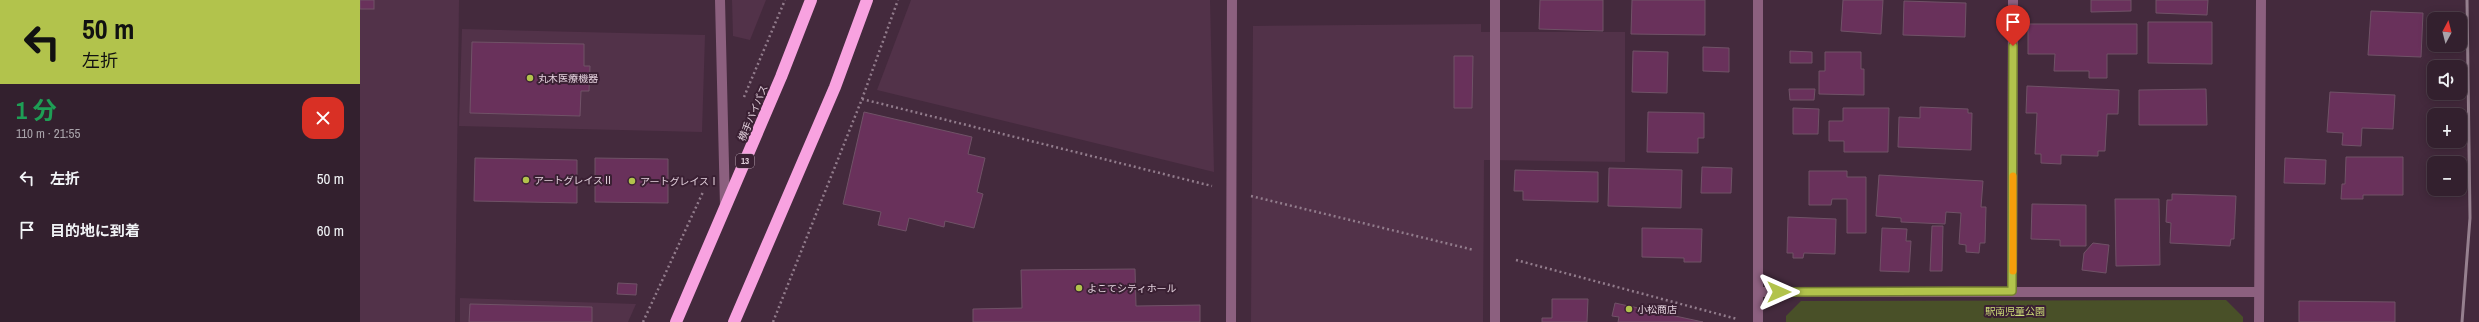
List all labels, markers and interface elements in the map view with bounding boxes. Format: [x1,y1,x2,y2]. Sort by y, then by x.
pin [1996,5,2030,46]
text: 50 m [82,10,134,48]
icon: arrive [2002,11,2024,33]
north arrow [2427,12,2467,52]
map controls [2427,12,2467,196]
icon: left [16,16,68,68]
text: 左折 [82,48,118,73]
button: sound [2427,60,2467,100]
place label: 丸木医療機器 [538,72,598,85]
marker: 丸木医療機器 [525,73,535,83]
street label: 横手バイパス [735,83,771,143]
text: 1 分 [16,94,56,126]
button: close [302,97,344,139]
button: + [2427,108,2467,148]
text: 110 m · 21:55 [16,125,80,142]
road number: 13 [736,154,754,168]
button: − [2427,156,2467,196]
icon: left [16,167,38,189]
text: 左折 [50,168,80,189]
text: 50 m [317,168,344,189]
place label: アートグレイスⅡ [534,174,613,187]
marker: アートグレイスⅡ [521,175,531,185]
place label: アートグレイスⅠ [640,175,719,188]
marker: アートグレイスⅠ [627,176,637,186]
icon: arrive [16,219,38,241]
text: 目的地に到着 [50,220,140,241]
text: 60 m [317,220,344,241]
position arrow [1758,271,1800,313]
place label: よこてシティホール [1087,282,1176,295]
marker: よこてシティホール [1074,283,1084,293]
place label: 小松商店 [1637,303,1677,316]
marker: 小松商店 [1624,304,1634,314]
park label: 駅南児童公園 [1985,305,2045,318]

